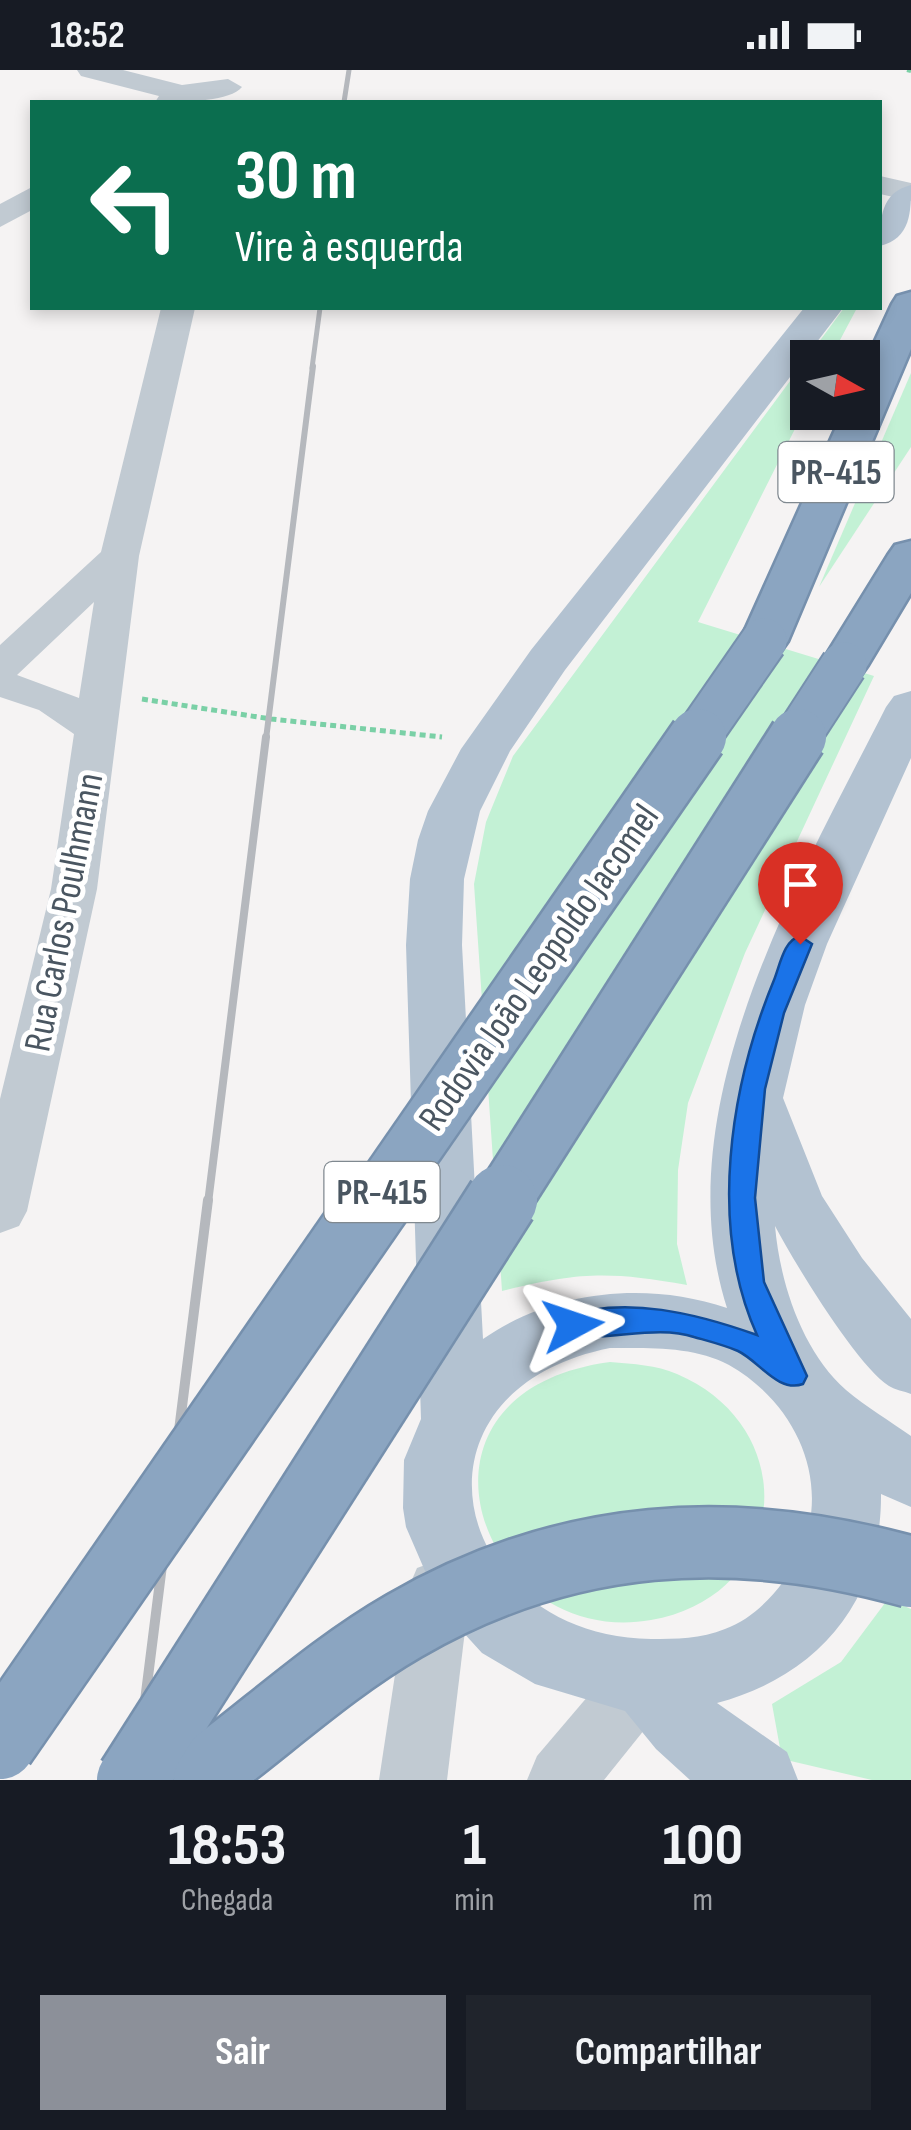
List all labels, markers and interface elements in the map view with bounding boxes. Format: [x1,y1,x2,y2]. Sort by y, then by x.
text: 18:52 [50,13,125,58]
text: 30 m [235,135,357,219]
icon: left [70,140,200,270]
text: Vire à esquerda [235,220,464,275]
north arrow [790,340,880,430]
map controls [790,340,880,430]
road number: PR-415 [778,442,894,502]
street label: Rua Carlos Poulhmann [15,769,114,1055]
street label: Rodovia João Leopoldo Jacomel [410,796,669,1139]
pin [758,842,843,945]
icon: arrive [773,857,828,912]
road number: PR-415 [324,1162,440,1222]
position arrow [521,1273,625,1377]
text: 18:53 [168,1810,286,1882]
text: 1 [463,1810,486,1882]
text: 100 [662,1810,743,1882]
text: Chegada [181,1881,273,1920]
text: min [454,1881,495,1920]
text: m [692,1881,713,1920]
button: Sair [40,1995,446,2110]
button: Compartilhar [466,1995,871,2110]

